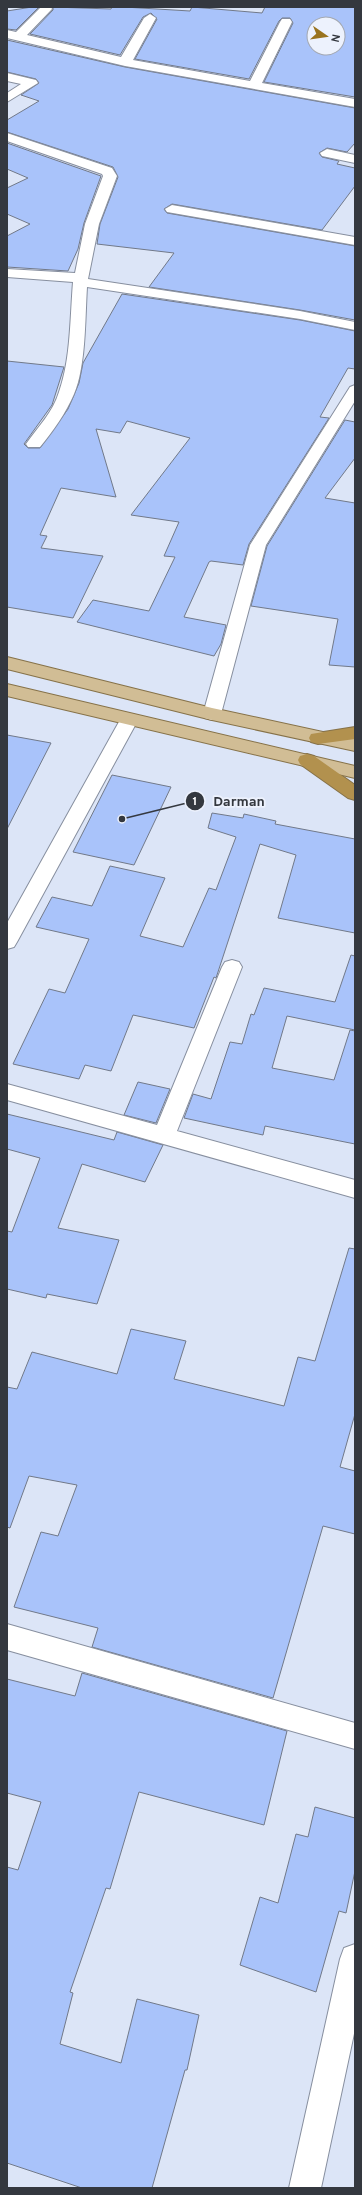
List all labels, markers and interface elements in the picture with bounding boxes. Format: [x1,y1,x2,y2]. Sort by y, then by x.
north arrow [306,16,346,56]
text: N [327,33,342,43]
callout: Darman [185,788,272,814]
text: 1 [193,794,197,810]
text: Darman [213,794,265,811]

